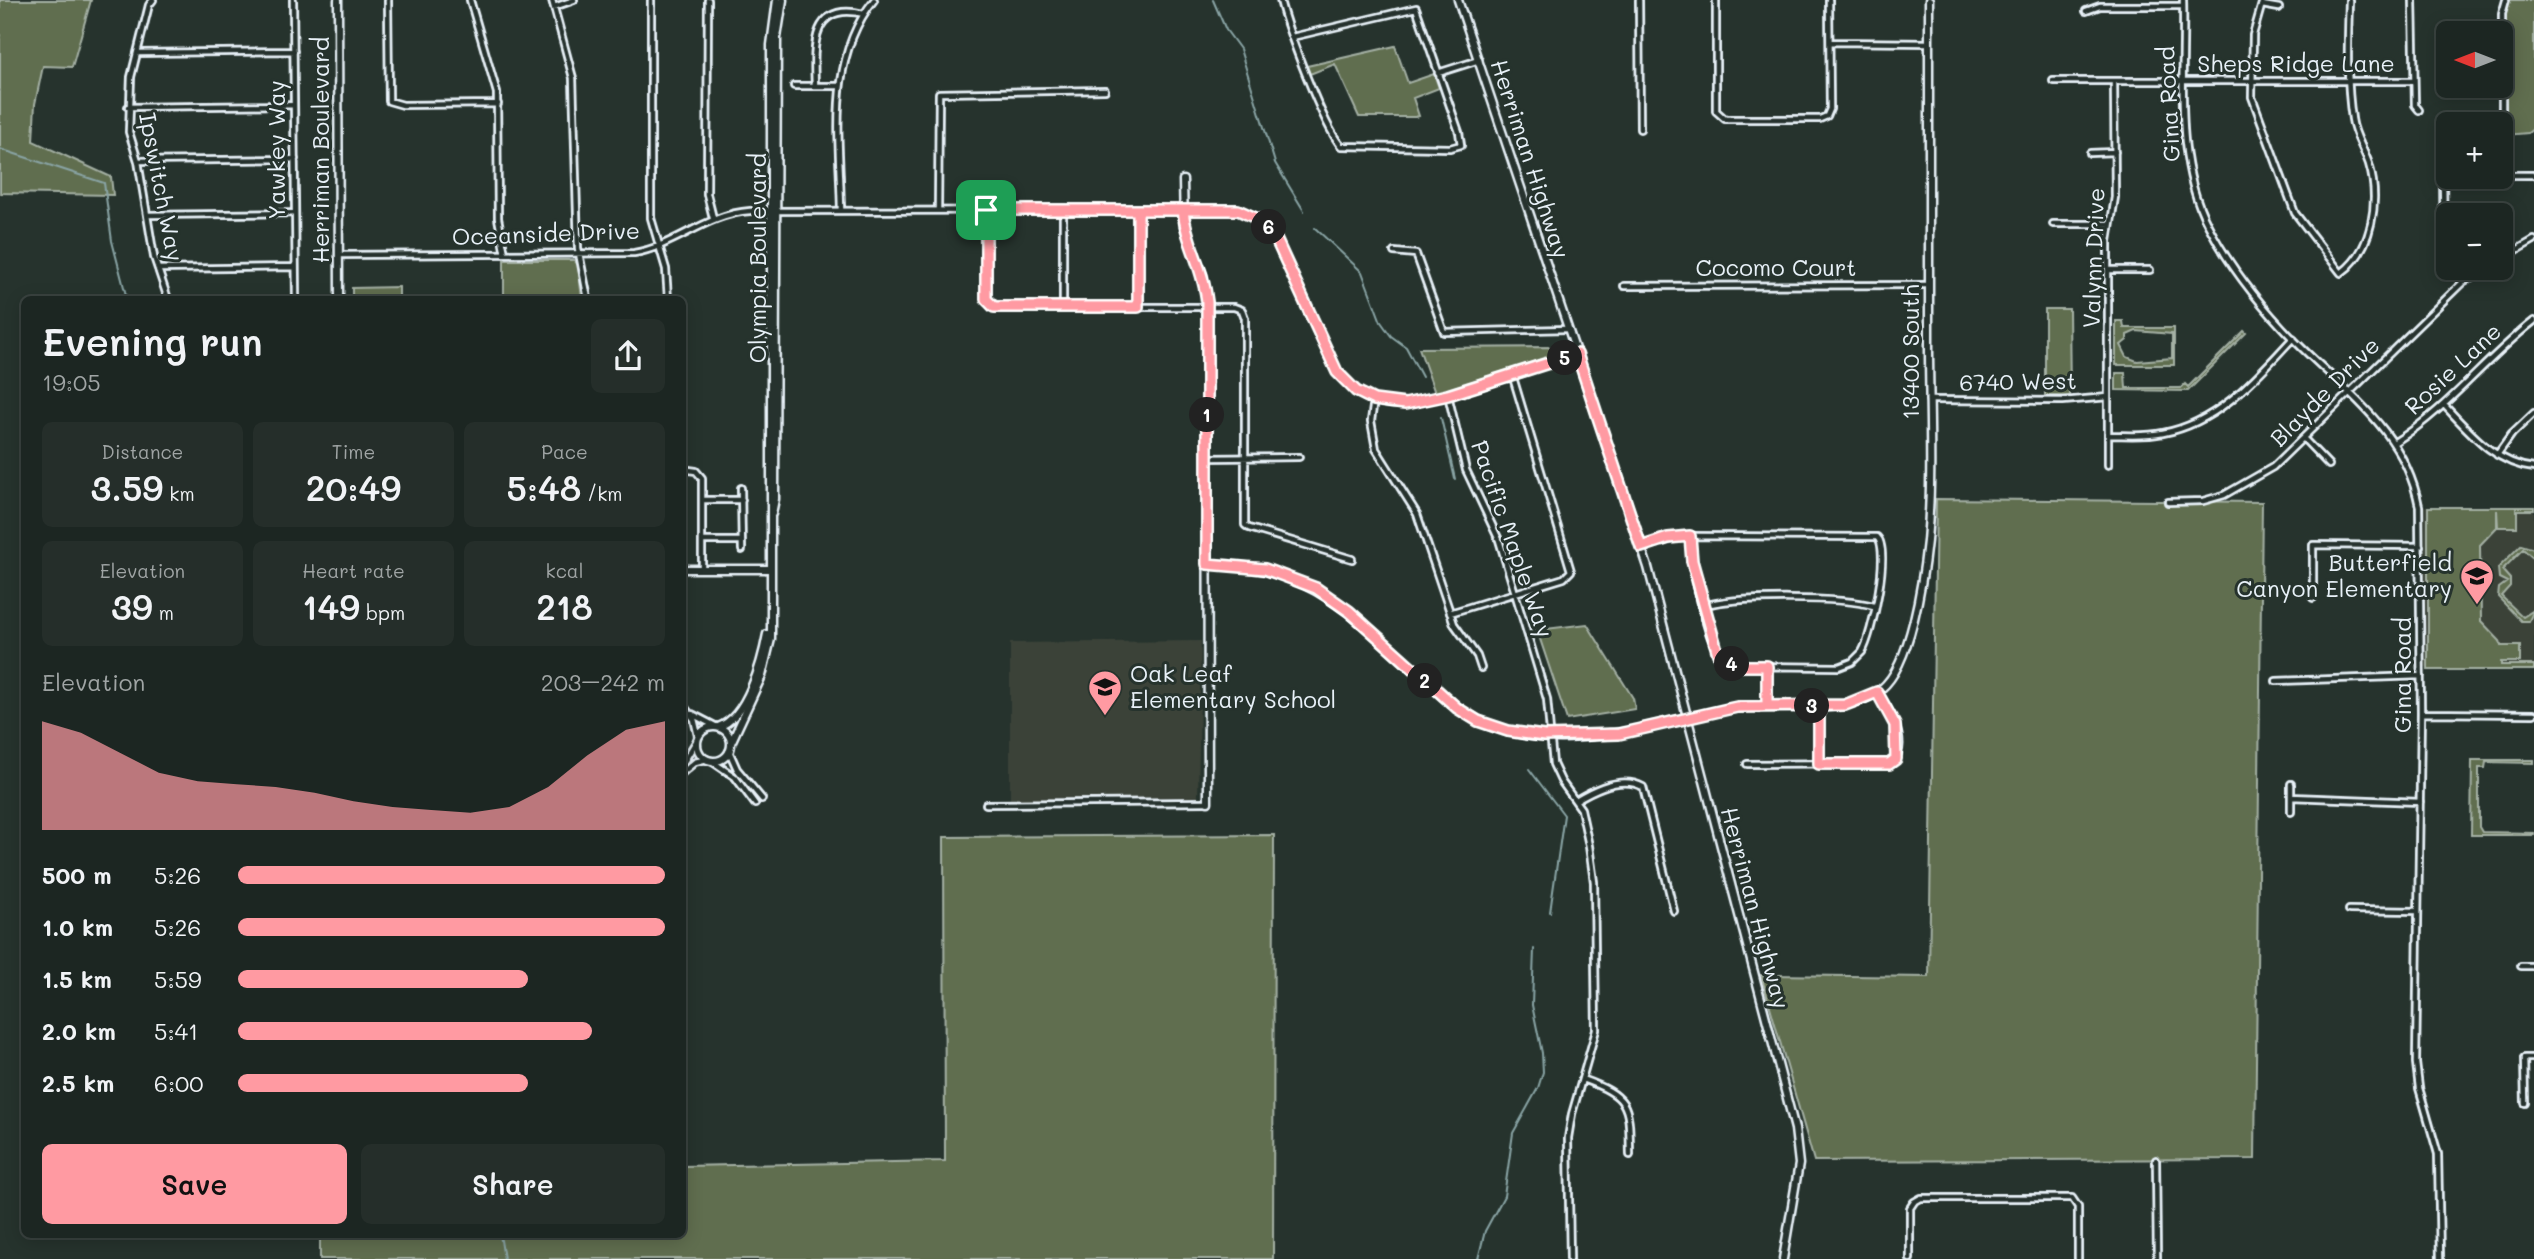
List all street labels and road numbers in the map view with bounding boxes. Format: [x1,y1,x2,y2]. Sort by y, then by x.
street label: Herriman Boulevard [305,37,335,263]
street label: Gina Road [2150,45,2186,163]
street label: Sheps Ridge Lane [2197,48,2395,78]
street label: Herriman Highway [1485,55,1577,262]
street label: Yawkey Way [261,80,291,220]
street label: Ipswitch Way [133,110,191,264]
street label: Olympia Boulevard [742,153,772,363]
street label: Valynn Drive [2076,187,2110,329]
street label: Oceanside Drive [451,215,641,251]
street label: Cocomo Court [1696,252,1856,282]
street label: 13400 South [1895,284,1925,420]
street label: Rosie Lane [2398,316,2507,421]
street label: Blayde Drive [2263,330,2386,453]
street label: 6740 West [1959,365,2077,397]
street label: Pacific Maple Way [1465,436,1561,641]
street label: Gina Road [2387,617,2417,733]
street label: Herriman Highway [1715,804,1797,1012]

